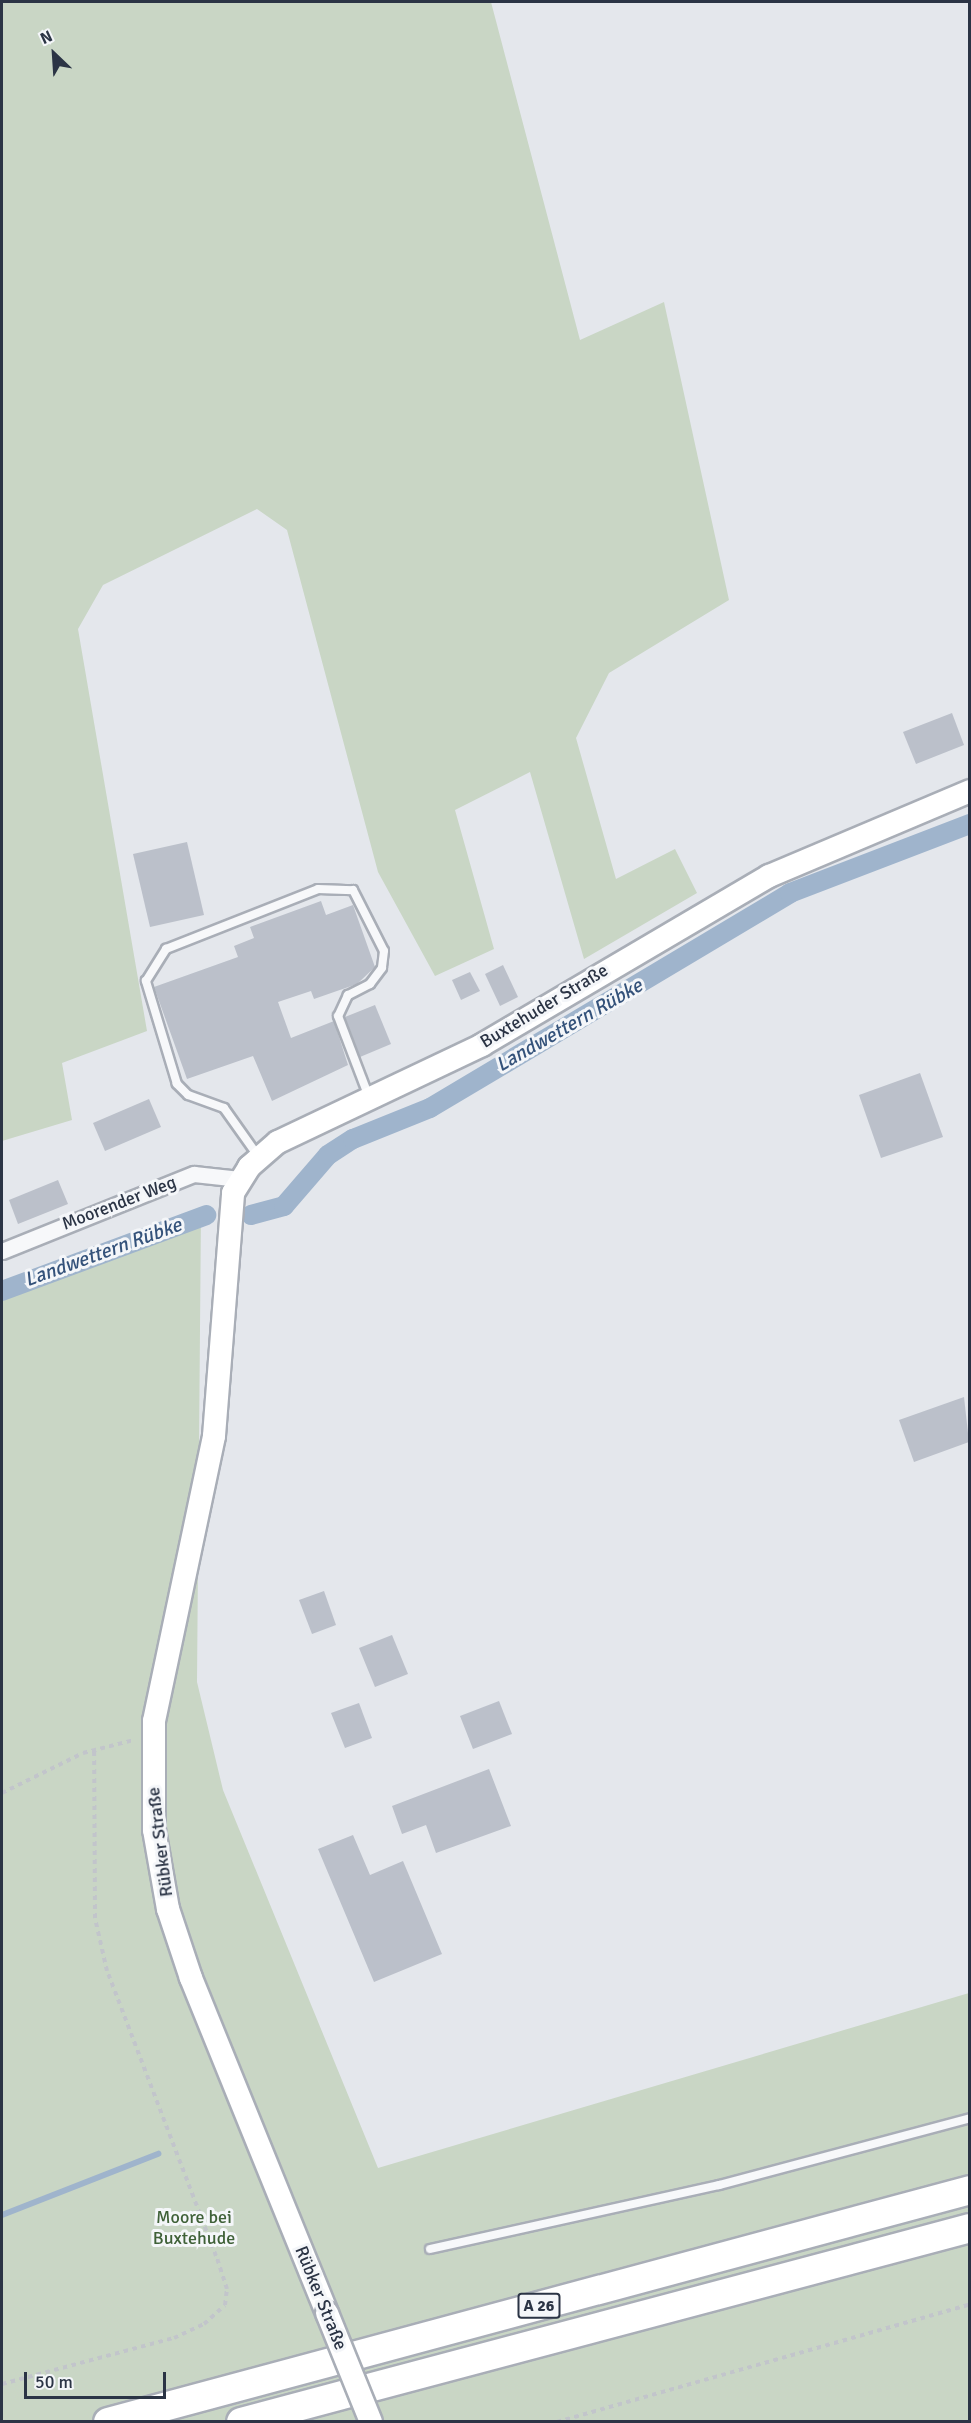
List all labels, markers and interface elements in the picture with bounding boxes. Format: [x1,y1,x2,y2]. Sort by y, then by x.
north arrow [24,24,84,84]
text: N [37,26,56,49]
street label: Buxtehuder Straße [476,959,612,1053]
water label: Landwettern Rübke [491,973,647,1077]
street label: Moorender Weg [59,1171,179,1235]
water label: Landwettern Rübke [21,1212,185,1292]
street label: Rübker Straße [143,1786,177,1898]
park label: Moore bei Buxtehude [153,2207,235,2250]
street label: Rübker Straße [290,2243,352,2353]
road number: A 26 [516,2293,562,2319]
scale bar [27,2360,170,2398]
text: 50 m [35,2371,73,2393]

